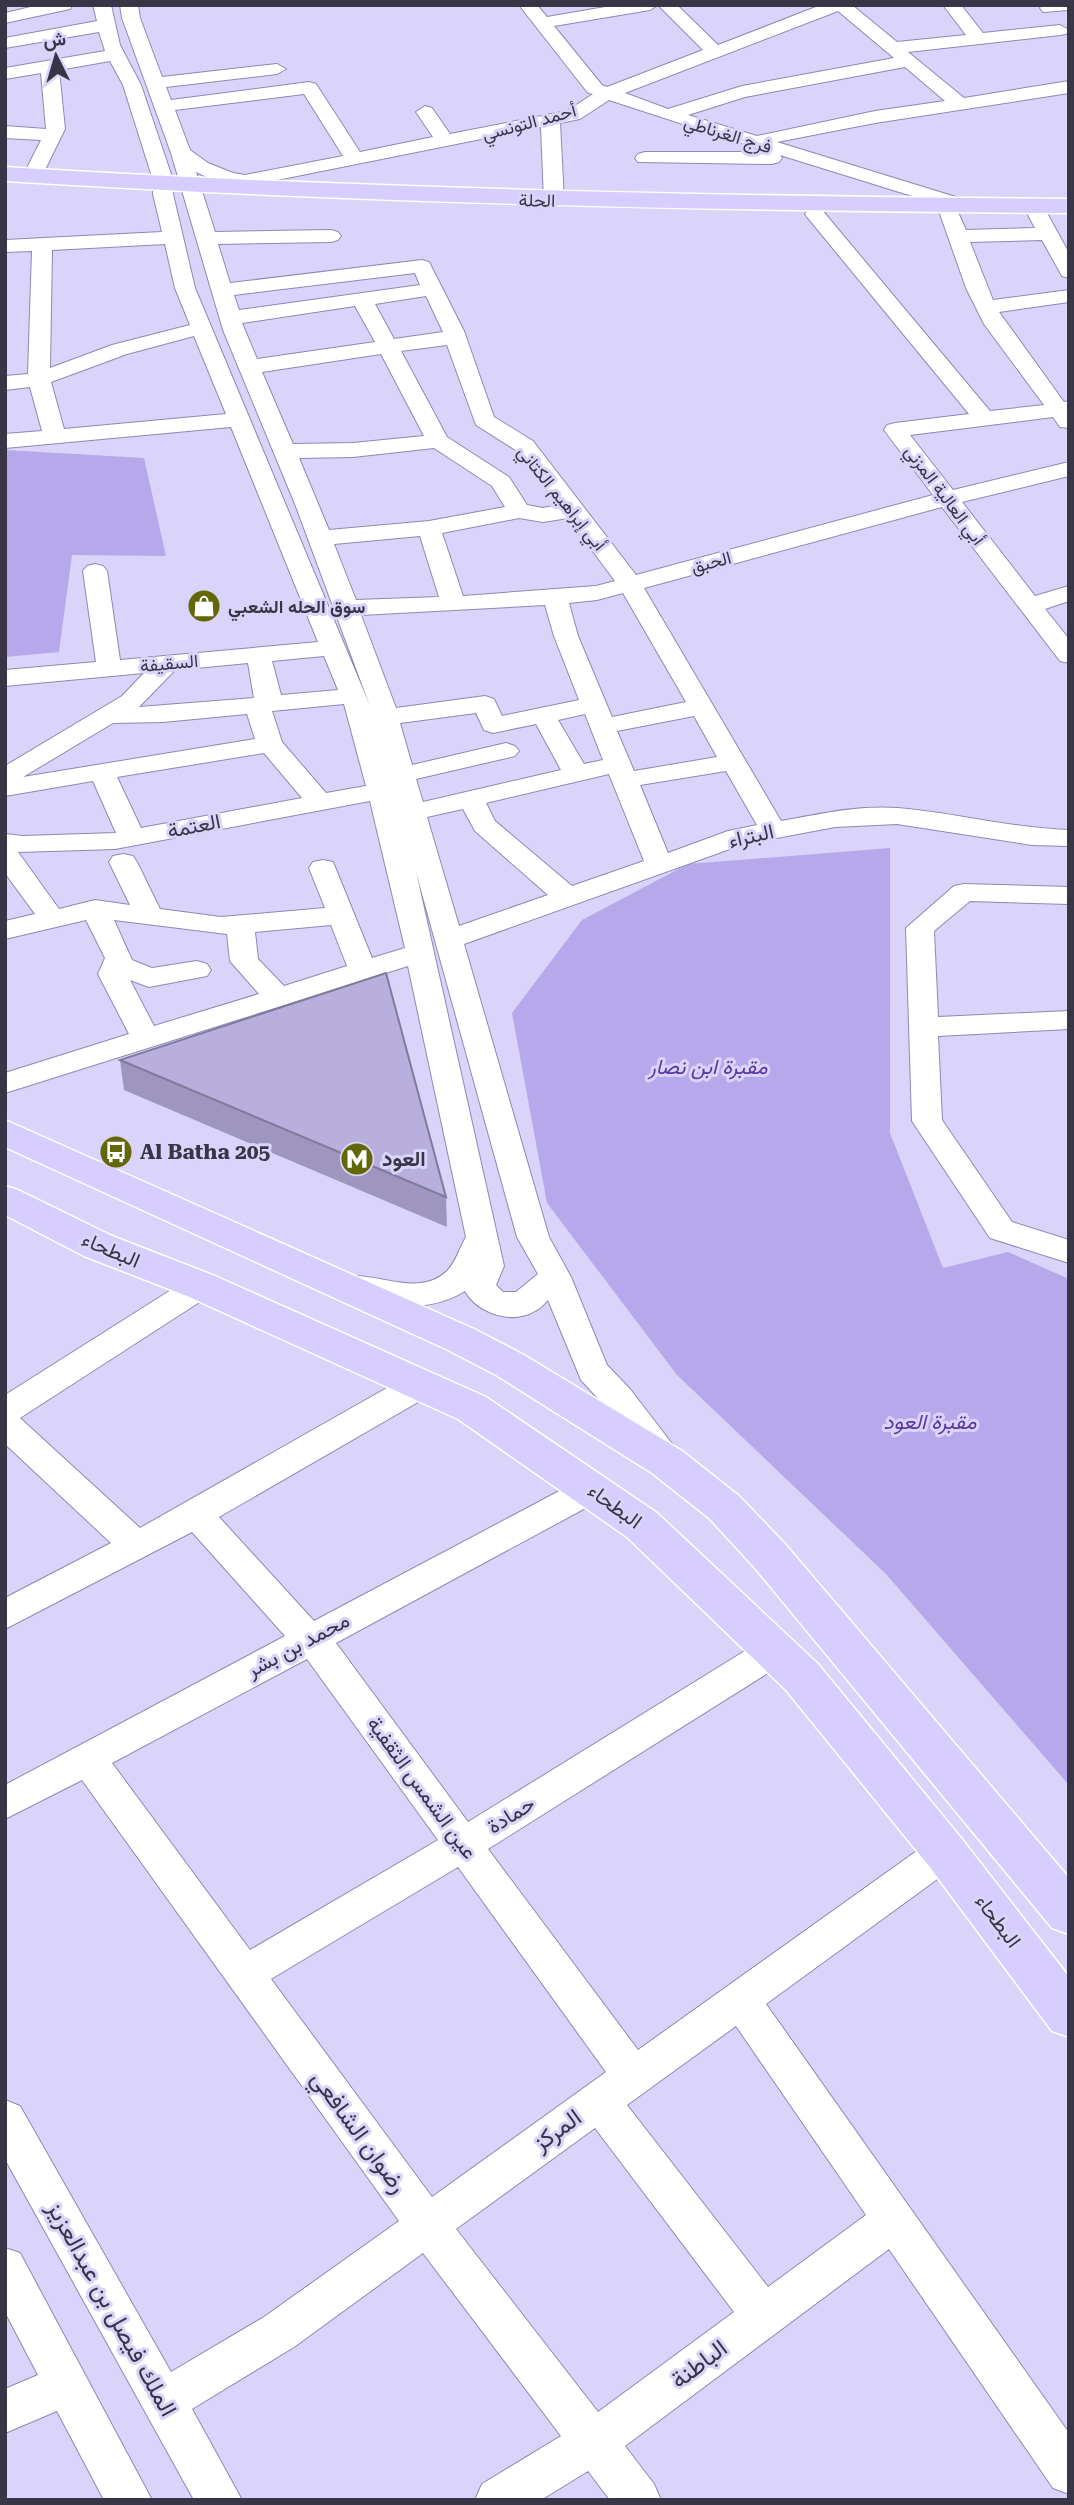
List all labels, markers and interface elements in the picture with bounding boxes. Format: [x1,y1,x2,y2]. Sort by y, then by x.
north arrow [21,21,91,91]
text: ش [42,27,67,52]
street label: أحمد التونسي [480,99,580,149]
street label: فرج الغرناطي [680,111,774,162]
street label: الحلة [518,189,556,211]
street label: أبي إبراهيم الكتاني [509,441,611,558]
street label: أبي العالية المزني [897,441,989,552]
street label: الحبق [689,547,734,578]
shop icon: سوق الحله الشعبي [185,587,223,625]
place label: سوق الحله الشعبي [228,596,365,622]
street label: السقيفة [139,650,199,676]
street label: العتمة [165,809,223,843]
street label: البتراء [726,819,776,854]
park label: مقبرة ابن نصار [647,1055,768,1080]
bus stop icon: Al Batha 205 [97,1133,135,1171]
place label: Al Batha 205 [140,1140,271,1164]
metro station icon: العود [338,1140,376,1178]
place label: العود [382,1147,426,1172]
street label: البطحاء [78,1227,144,1273]
park label: مقبرة العود [884,1410,977,1435]
street label: البطحاء [583,1478,647,1534]
street label: محمد بن بشر [242,1608,354,1683]
street label: عين الشمس الثقفية [362,1712,482,1864]
street label: حمادة [483,1791,539,1839]
street label: البطحاء [970,1890,1026,1952]
street label: رضوان الشافعي [301,2065,413,2202]
street label: المركز [526,2103,587,2158]
street label: الملك فيصل بن عبدالعزيز [40,2196,183,2422]
street label: الباطنة [665,2334,733,2394]

